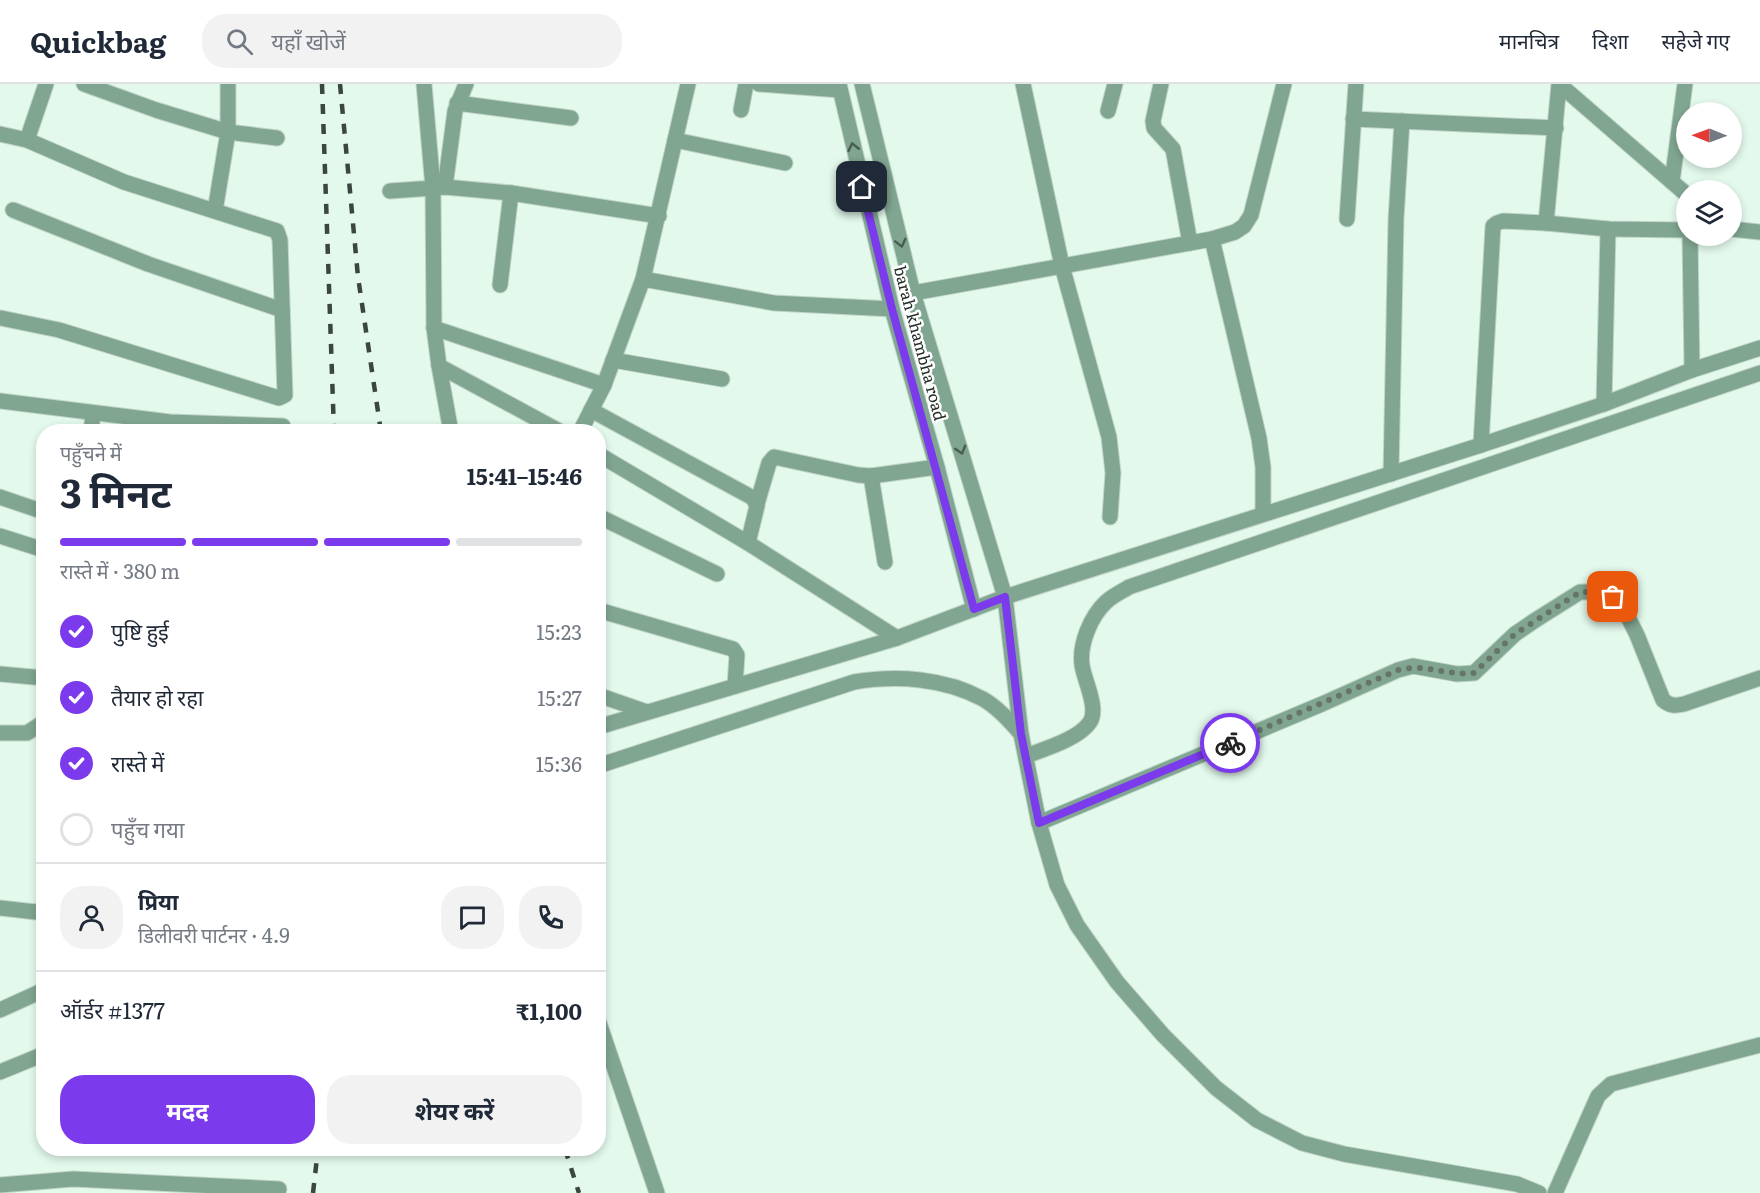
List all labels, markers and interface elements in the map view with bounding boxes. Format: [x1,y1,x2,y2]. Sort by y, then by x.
search box [202,14,622,68]
text: Quickbag [30,20,166,62]
text: यहाँ खोजें [271,24,346,57]
text: मानचित्र [1499,24,1559,55]
text: दिशा [1592,24,1628,55]
text: सहेजे गए [1661,24,1730,55]
icon: search [223,25,256,58]
north arrow [1676,102,1742,168]
map controls [1676,102,1742,246]
one-way arrow [847,142,860,152]
pin [836,161,887,212]
icon: home [845,170,878,203]
button: layers [1676,180,1742,246]
one-way arrow [893,238,906,248]
street label: barah khambha road [889,263,953,423]
text: पहुँचने में [60,437,122,467]
one-way arrow [954,444,966,455]
text: 15:41–15:46 [467,459,582,492]
text: 3 मिनट [60,462,171,520]
text: रास्ते में · 380 m [60,555,180,585]
pin [1587,571,1638,622]
icon: bag [1596,580,1629,613]
text: पुष्टि हुई [111,614,169,647]
icon: check [60,615,93,648]
text: 15:23 [536,616,582,646]
text: तैयार हो रहा [111,680,204,713]
icon: check [60,681,93,714]
text: 15:27 [537,682,582,712]
courier [1200,713,1260,773]
icon: bike [1214,727,1247,760]
text: रास्ते में [111,746,164,779]
icon: check [60,747,93,780]
text: 15:36 [536,748,582,778]
text: पहुँच गया [111,812,184,845]
text: प्रिया [138,884,178,917]
button: person [60,886,123,949]
button: chat [441,886,504,949]
button: phone [519,886,582,949]
text: डिलीवरी पार्टनर · 4.9 [138,919,290,949]
text: ऑर्डर #1377 [60,993,165,1026]
text: ₹1,100 [516,994,582,1027]
button: मदद [60,1075,315,1144]
button: शेयर करें [327,1075,582,1144]

